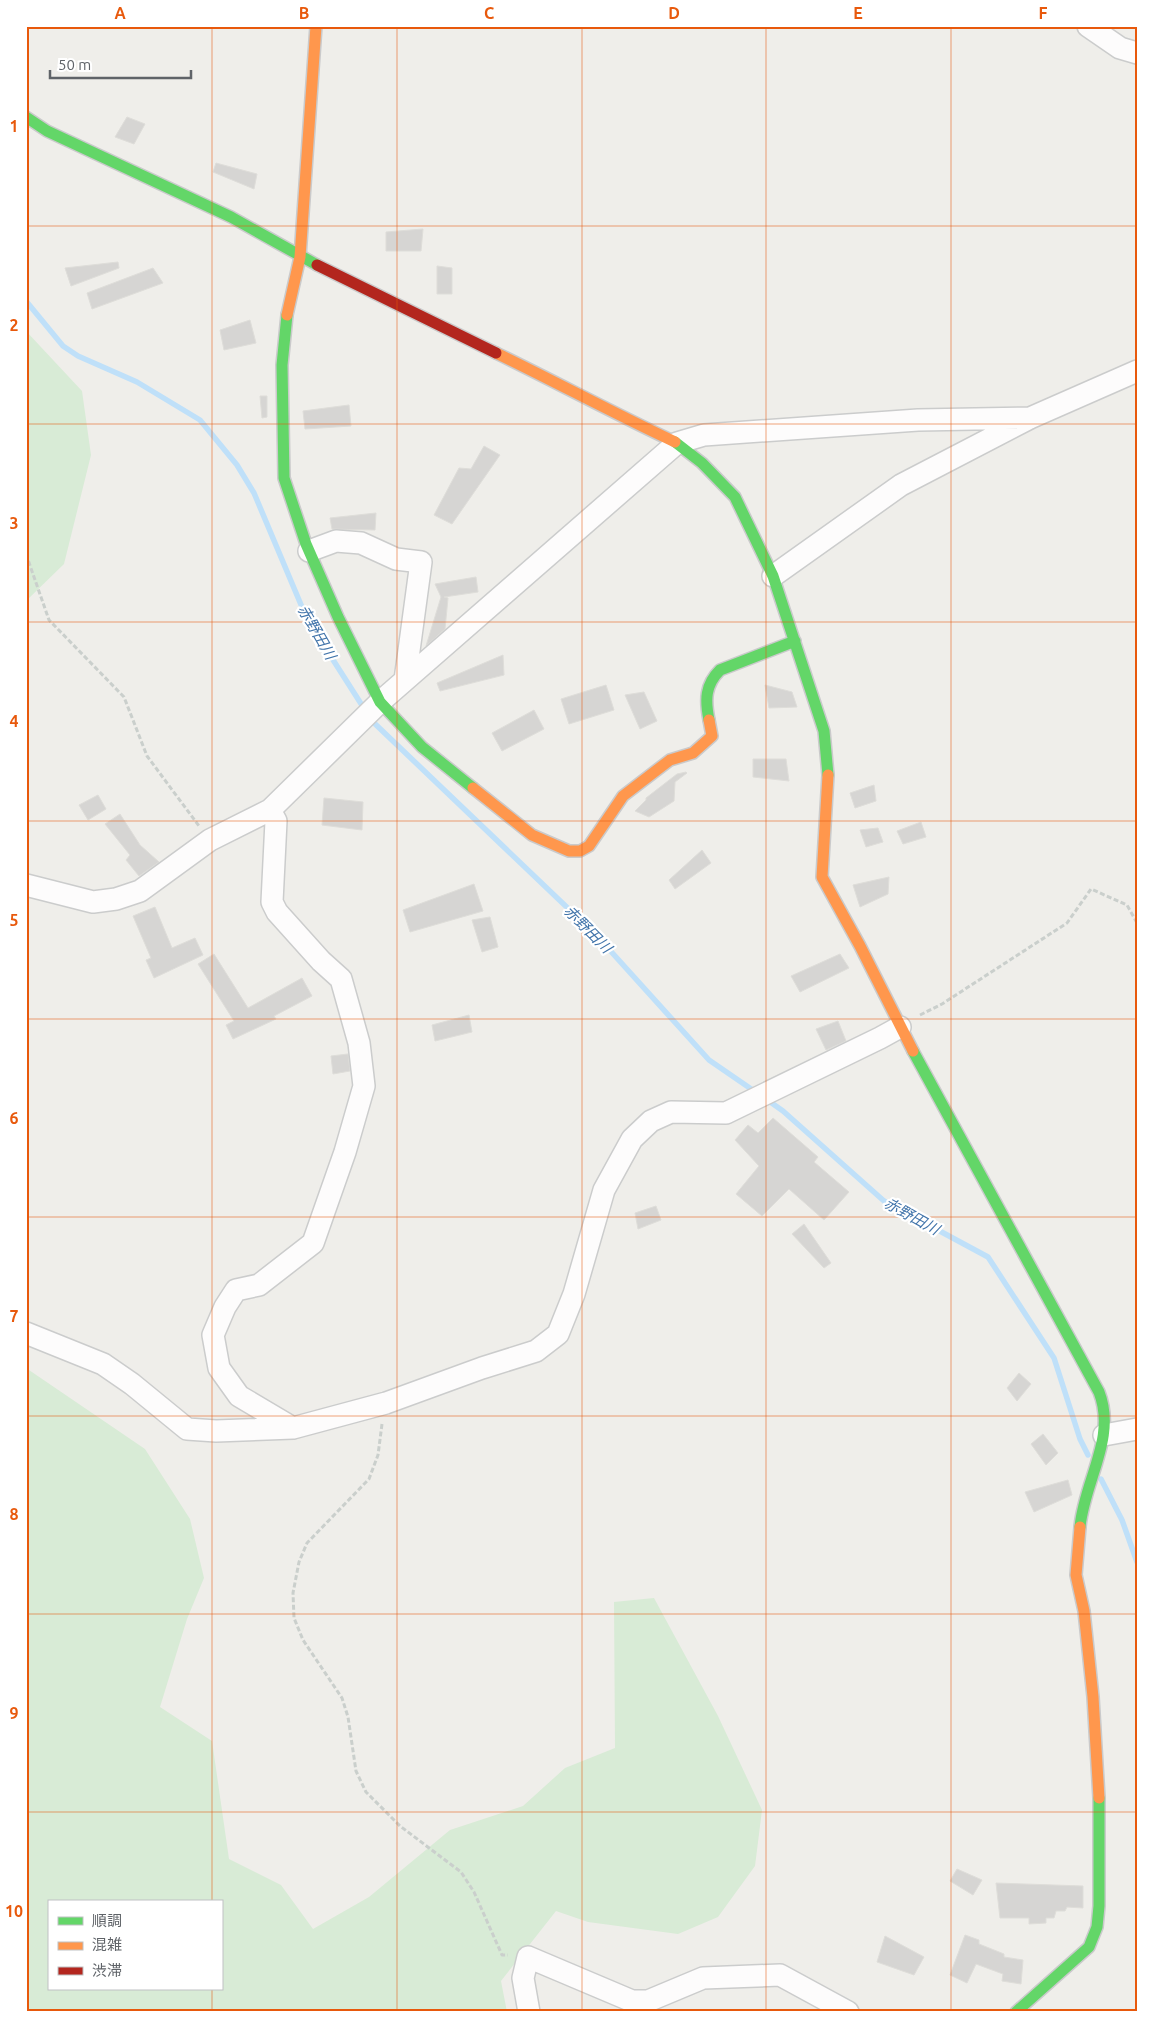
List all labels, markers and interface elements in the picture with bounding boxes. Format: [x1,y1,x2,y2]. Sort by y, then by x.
text: A [114,4,126,22]
text: B [299,4,309,22]
text: C [484,4,494,22]
text: D [668,4,680,22]
text: E [853,4,863,22]
text: F [1039,4,1048,22]
scale bar [50,48,191,80]
text: 50 m [58,56,91,73]
text: 1 [9,117,19,135]
text: 2 [9,316,19,334]
text: 3 [9,514,19,532]
water label: 赤野田川 [295,602,340,664]
text: 4 [9,712,19,730]
water label: 赤野田川 [561,902,617,958]
text: 5 [9,911,19,929]
text: 6 [9,1109,19,1127]
water label: 赤野田川 [882,1194,944,1239]
text: 7 [9,1307,19,1325]
text: 8 [9,1505,19,1523]
text: 9 [9,1704,19,1722]
legend [48,1900,222,1990]
text: 10 [5,1902,23,1920]
text: 順調 [92,1912,122,1929]
text: 混雑 [92,1936,122,1953]
text: 渋滞 [92,1962,122,1979]

